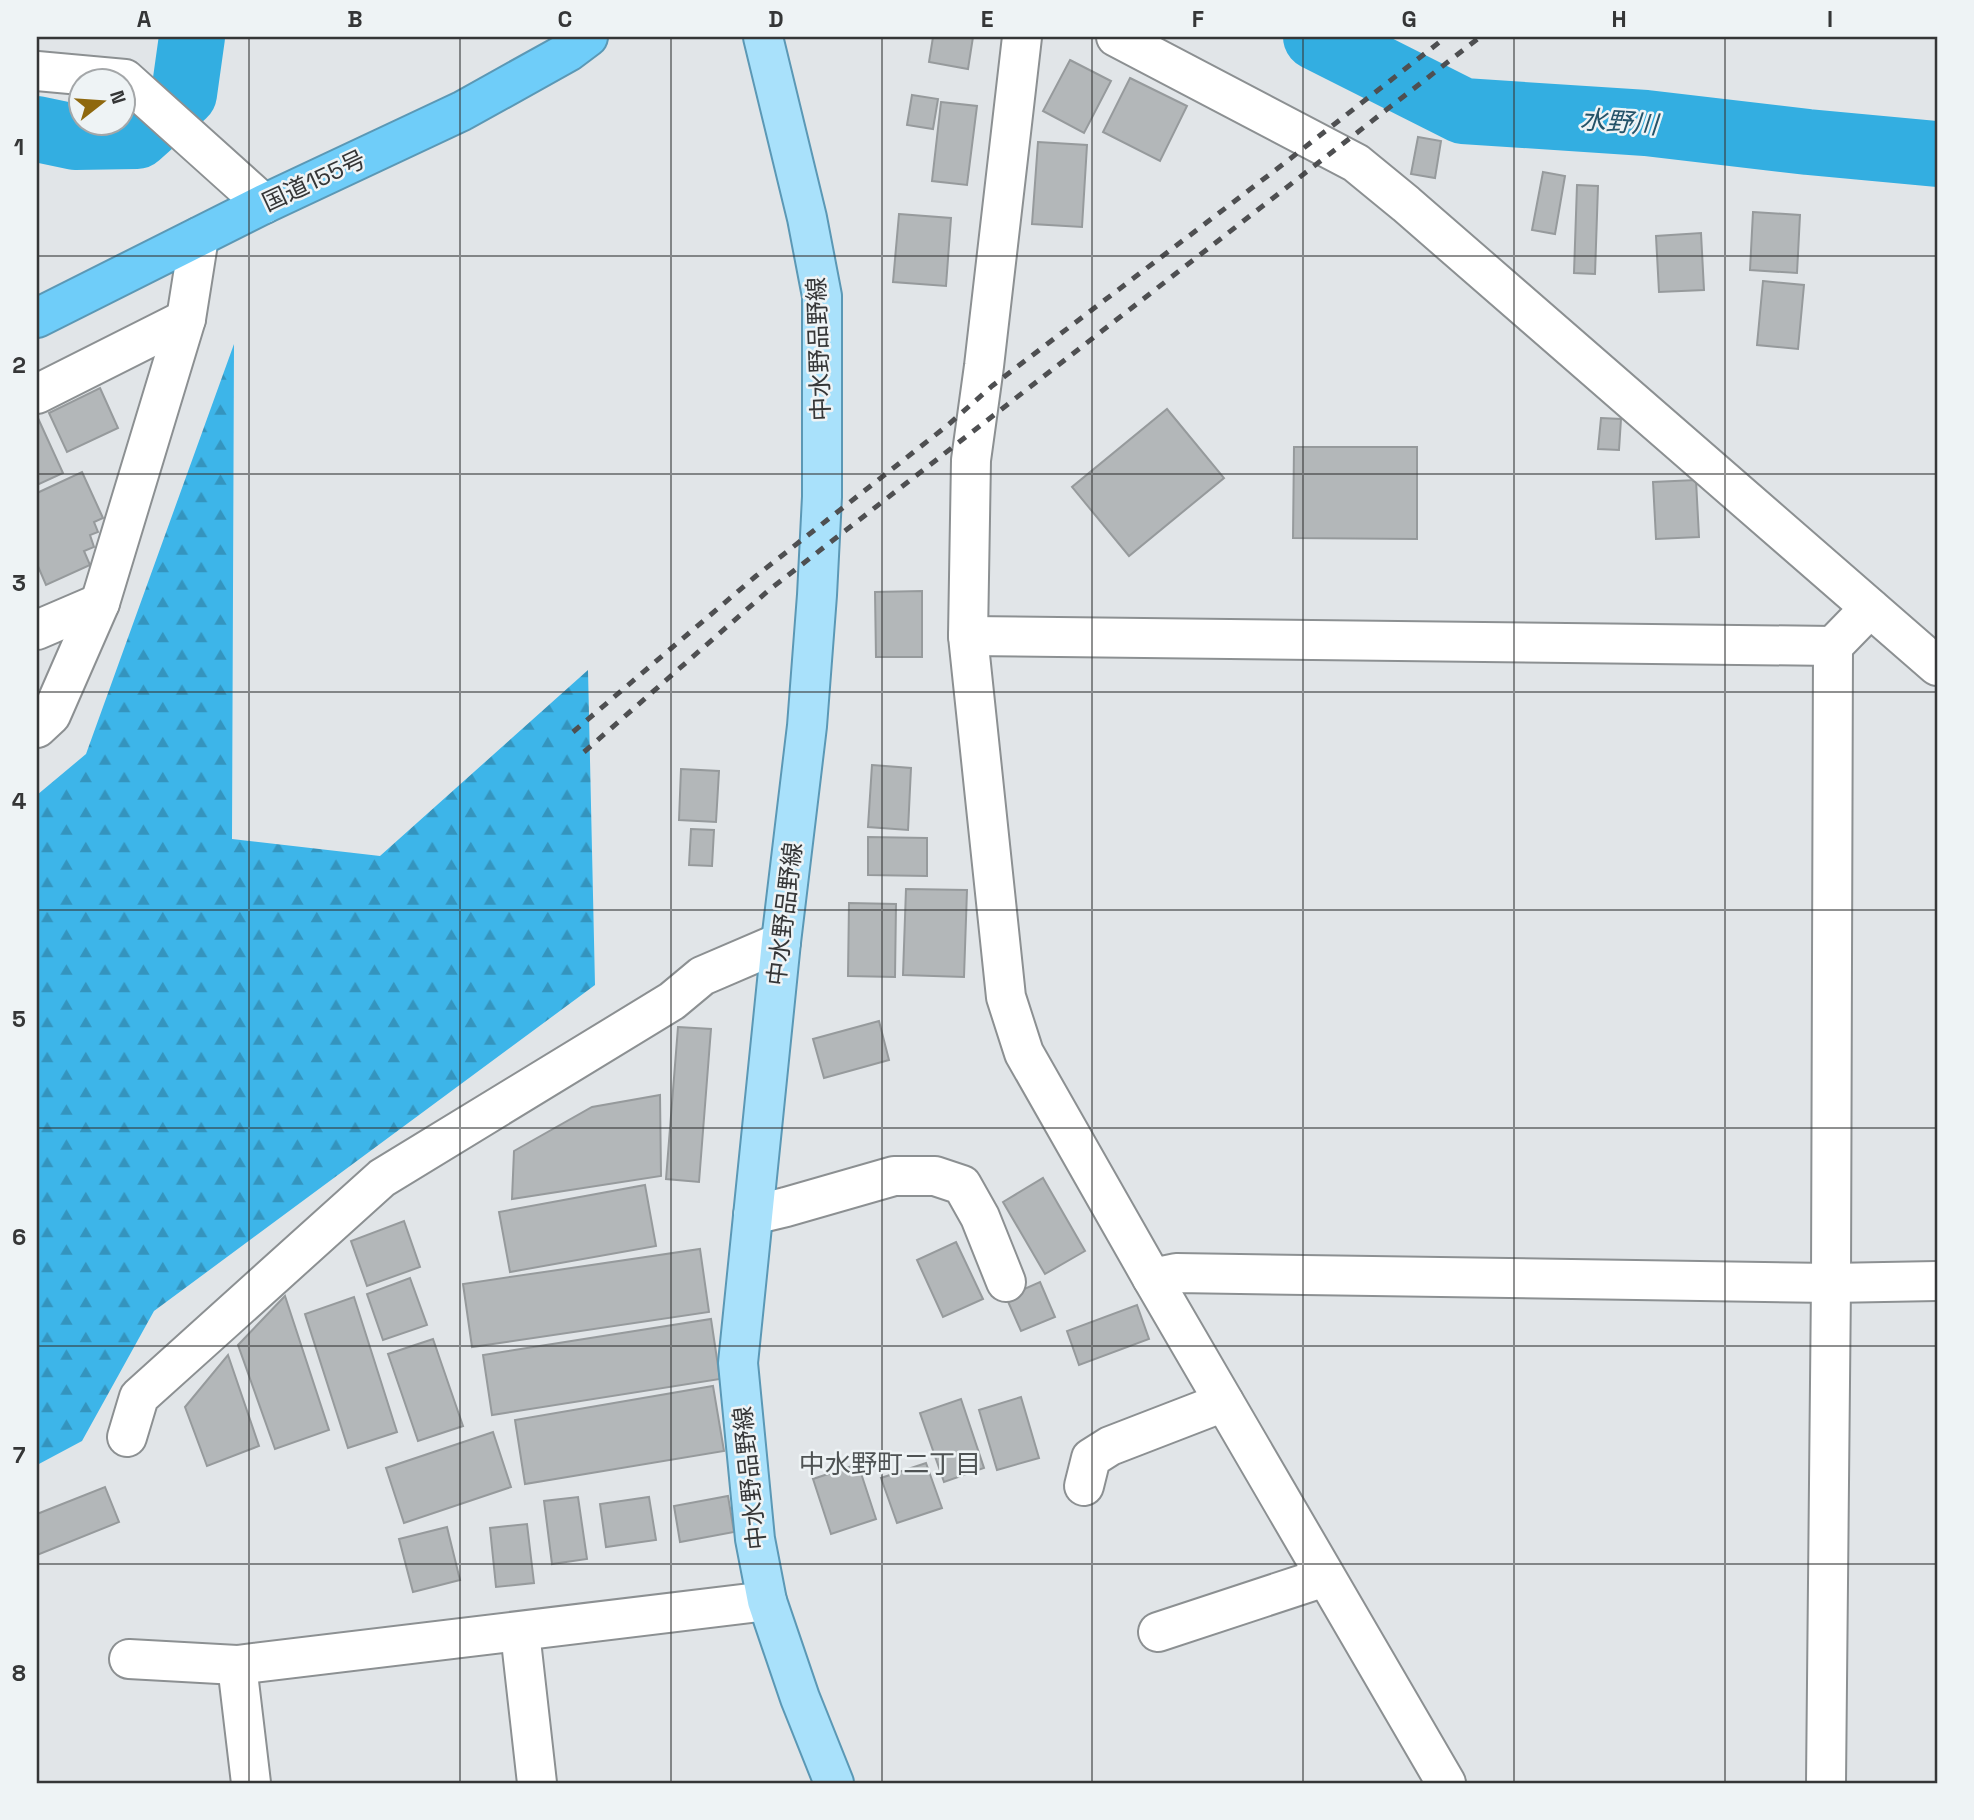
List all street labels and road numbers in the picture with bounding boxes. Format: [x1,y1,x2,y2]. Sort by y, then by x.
street label: 国道155号 [257,143,371,218]
street label: 中水野品野線 [800,277,837,422]
street label: 中水野品野線 [760,841,809,987]
street label: 中水野品野線 [727,1405,772,1551]

